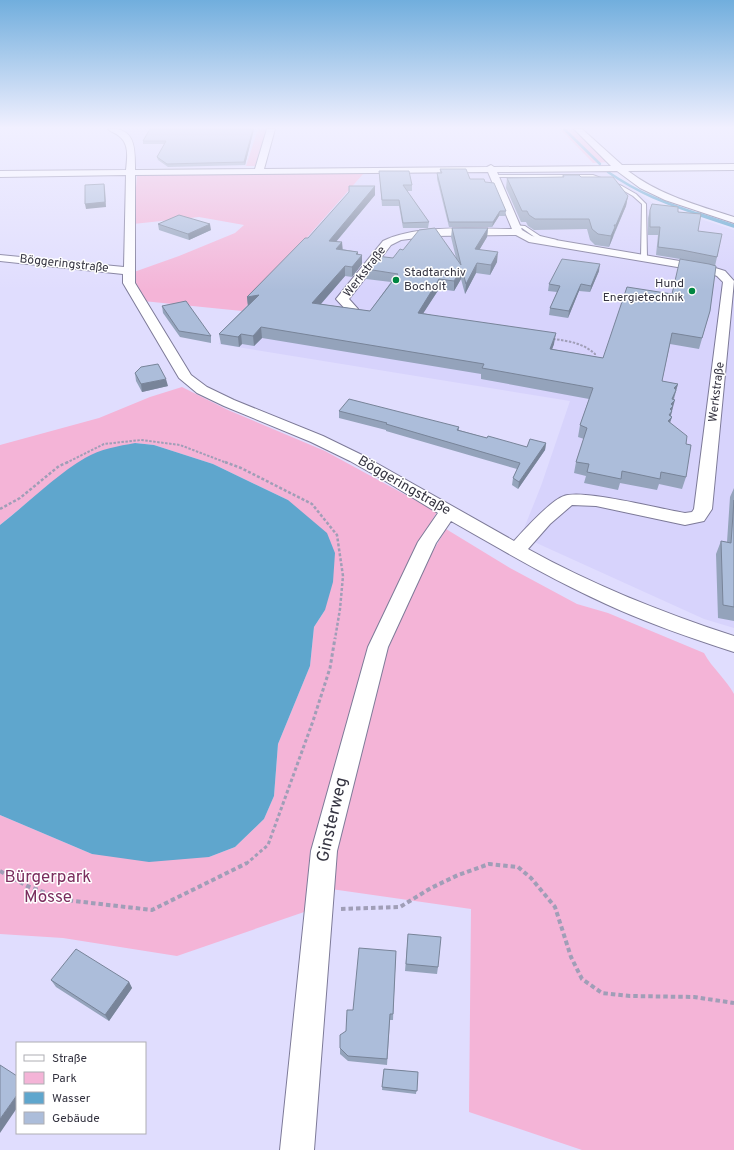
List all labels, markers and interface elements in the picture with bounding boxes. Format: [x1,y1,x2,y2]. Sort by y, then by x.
street label: Werkstraße [340,243,390,301]
street label: Böggeringstraße [19,251,109,277]
place label: Stadtarchiv Bocholt [404,265,466,295]
marker: Stadtarchiv Bocholt [391,275,401,285]
place label: Hund Energietechnik [603,276,684,306]
marker: Hund Energietechnik [687,286,697,296]
street label: Werkstraße [705,361,729,423]
street label: Böggeringstraße [355,453,453,519]
street label: Ginsterweg [313,775,353,865]
park label: Bürgerpark Mosse [5,867,91,909]
legend [16,1042,146,1134]
text: Straße [52,1051,87,1067]
text: Park [52,1071,77,1087]
text: Wasser [52,1091,91,1107]
text: Gebäude [52,1111,100,1127]

